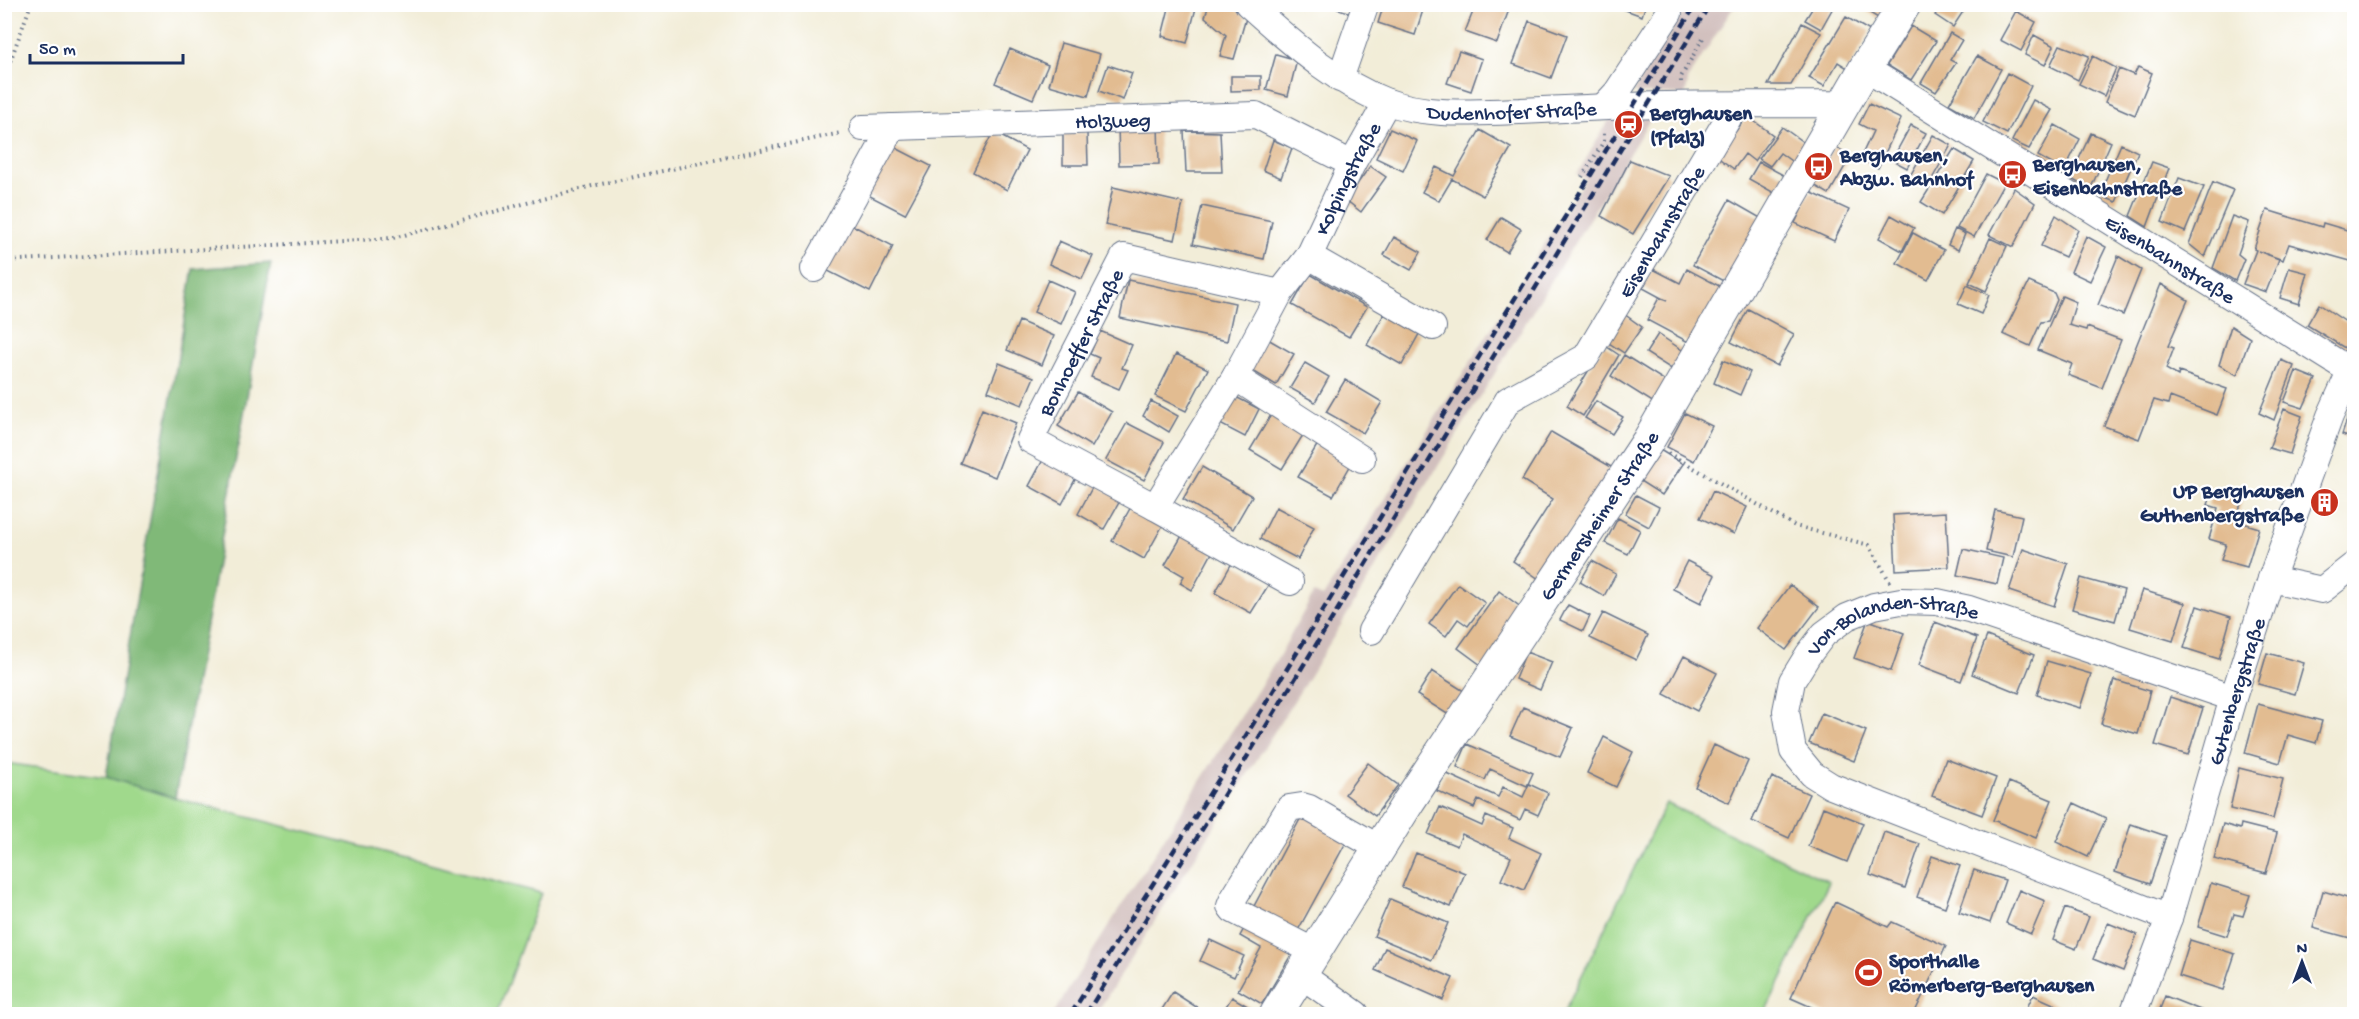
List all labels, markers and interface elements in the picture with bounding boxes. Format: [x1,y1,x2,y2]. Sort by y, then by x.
scale bar [30,27,183,65]
text: 50 m [39,40,76,61]
street label: Dudenhofer Straße [1424,99,1598,129]
place label: Berghausen (Pfalz) [1649,103,1753,152]
station icon: Berghausen (Pfalz) [1613,108,1645,140]
street label: Holzweg [1075,109,1151,137]
street label: Kolpingstraße [1311,118,1389,240]
place label: Berghausen, Abzw. Bahnhof [1839,145,1975,194]
bus stop icon: Berghausen, Abzw. Bahnhof [1803,150,1835,182]
place label: Berghausen, Eisenbahnstraße [2032,154,2183,203]
bus stop icon: Berghausen, Eisenbahnstraße [1996,159,2028,191]
street label: Eisenbahnstraße [1615,161,1713,304]
street label: Eisenbahnstraße [2099,211,2240,312]
street label: Bonhoeffer Straße [1035,265,1132,422]
street label: Germersheimer Straße [1536,427,1667,607]
place label: UP Berghausen Guthenbergstraße [2140,481,2305,530]
building icon: UP Berghausen Guthenbergstraße [2309,486,2341,518]
street label: Von-Bolanden-Straße [1802,592,1983,663]
street label: Gutenbergstraße [2205,614,2274,769]
north arrow [2272,932,2332,992]
text: N [2297,941,2308,960]
place label: Sporthalle Römerberg-Berghausen [1888,951,2095,1000]
sports icon: Sporthalle Römerberg-Berghausen [1852,956,1884,988]

